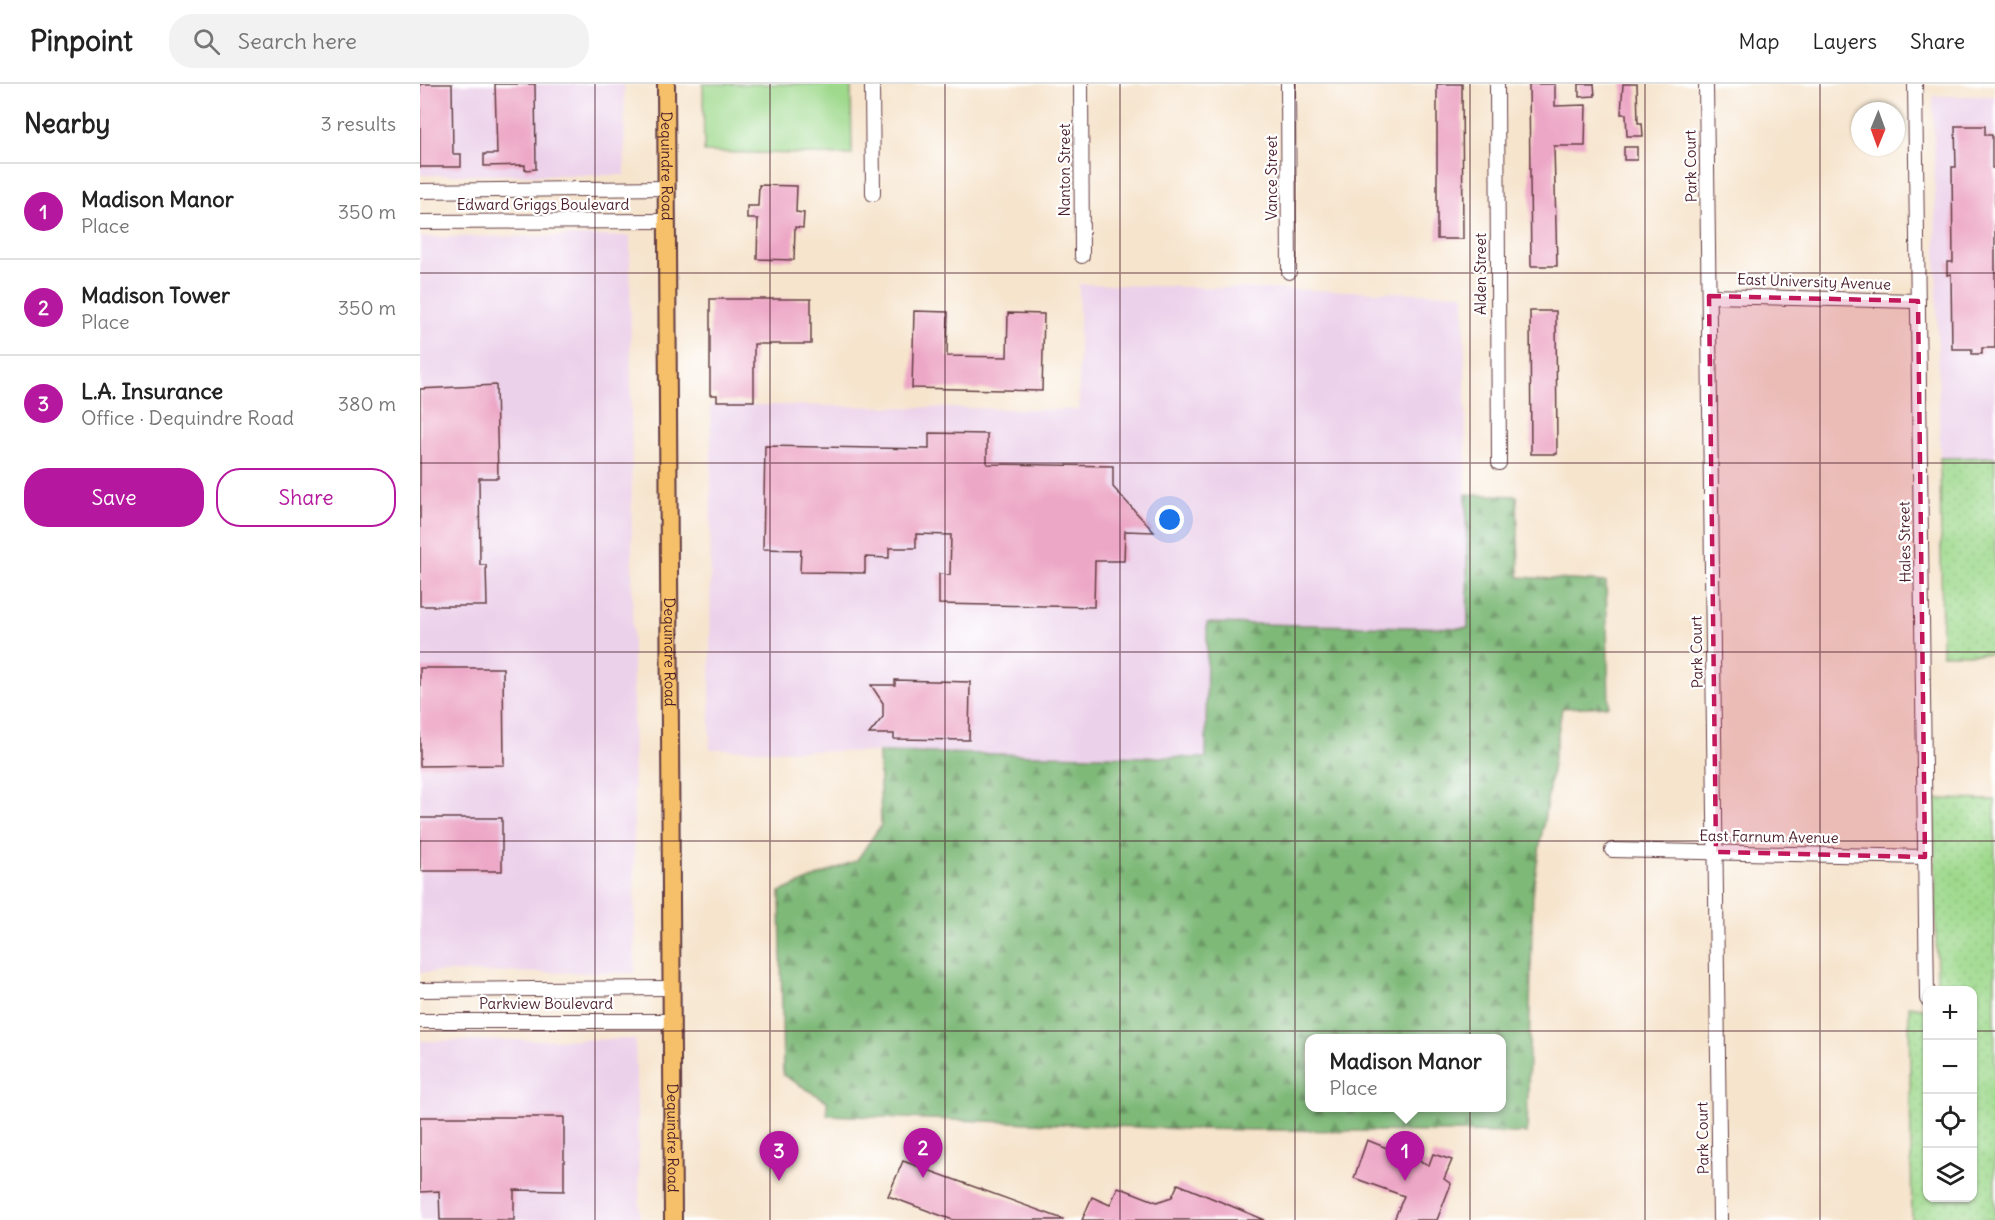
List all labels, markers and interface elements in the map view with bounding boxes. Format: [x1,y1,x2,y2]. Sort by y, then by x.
search box [169,14,589,68]
text: Pinpoint [30,23,133,59]
icon: search [190,25,223,58]
text: Search here [238,27,357,55]
text: Map [1739,28,1779,55]
text: Layers [1812,28,1877,55]
text: Share [1910,28,1965,55]
north arrow [1851,102,1905,156]
text: Nearby [24,107,110,140]
text: 3 results [320,111,396,136]
street label: Dequindre Road [657,111,677,221]
street label: Nanton Street [1055,123,1074,217]
street label: Park Court [1680,130,1701,202]
street label: Vance Street [1262,135,1281,221]
text: Madison Manor [81,185,234,213]
street label: Edward Griggs Boulevard [457,195,629,214]
text: 1 [40,199,47,224]
text: 350 m [338,199,396,224]
text: Place [81,213,129,238]
street label: Alden Street [1471,233,1490,315]
street label: East University Avenue [1737,269,1891,294]
text: Madison Tower [81,281,230,309]
text: 2 [38,295,49,320]
text: 350 m [338,295,396,320]
text: Place [81,309,129,334]
text: L.A. Insurance [81,377,223,405]
text: 3 [38,391,49,416]
text: 380 m [338,391,396,416]
text: Office · Dequindre Road [81,405,294,430]
button: Save [24,468,204,527]
button: Share [216,468,396,527]
street label: Hales Street [1894,501,1915,583]
your location [1155,505,1184,534]
street label: Dequindre Road [660,597,680,707]
street label: Park Court [1686,616,1707,688]
street label: East Farnum Avenue [1699,826,1839,847]
map controls [1923,986,1977,1202]
button: + [1923,986,1977,1040]
street label: Parkview Boulevard [479,994,613,1013]
popup [1305,1034,1506,1112]
button: − [1923,1040,1977,1094]
text: Madison Manor [1329,1047,1482,1075]
text: Place [1329,1075,1378,1100]
street label: Dequindre Road [663,1083,683,1193]
button: locate [1923,1094,1977,1148]
street label: Park Court [1692,1102,1713,1174]
pin: 2 [904,1128,942,1178]
pin: 3 [760,1132,798,1181]
pin: 1 [1386,1132,1424,1181]
button: layers [1923,1148,1977,1202]

